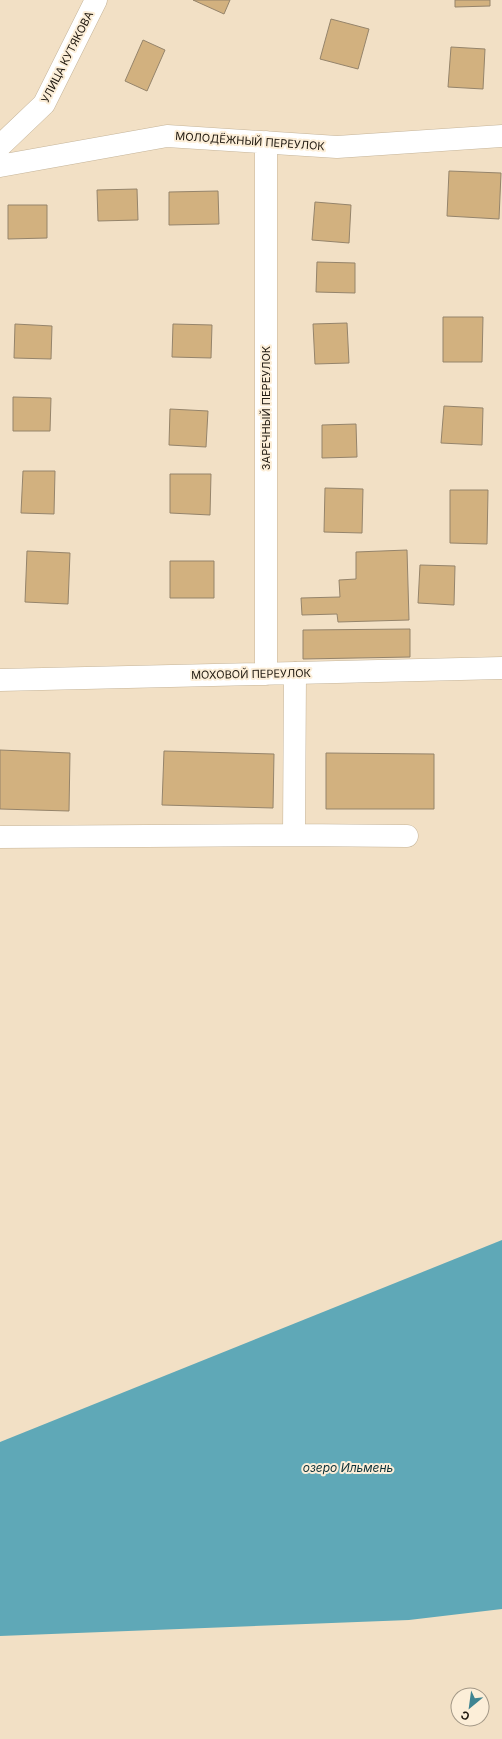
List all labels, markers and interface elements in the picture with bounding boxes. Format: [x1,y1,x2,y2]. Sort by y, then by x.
street label: УЛИЦА КУТЯКОВА [38,8,96,105]
street label: МОЛОДЁЖНЫЙ ПЕРЕУЛОК [175,129,326,153]
street label: ЗАРЕЧНЫЙ ПЕРЕУЛОК [259,345,273,470]
street label: МОХОВОЙ ПЕРЕУЛОК [191,666,312,682]
water label: озеро Ильмень [303,1460,394,1475]
north arrow [450,1687,490,1727]
text: С [458,1708,472,1724]

